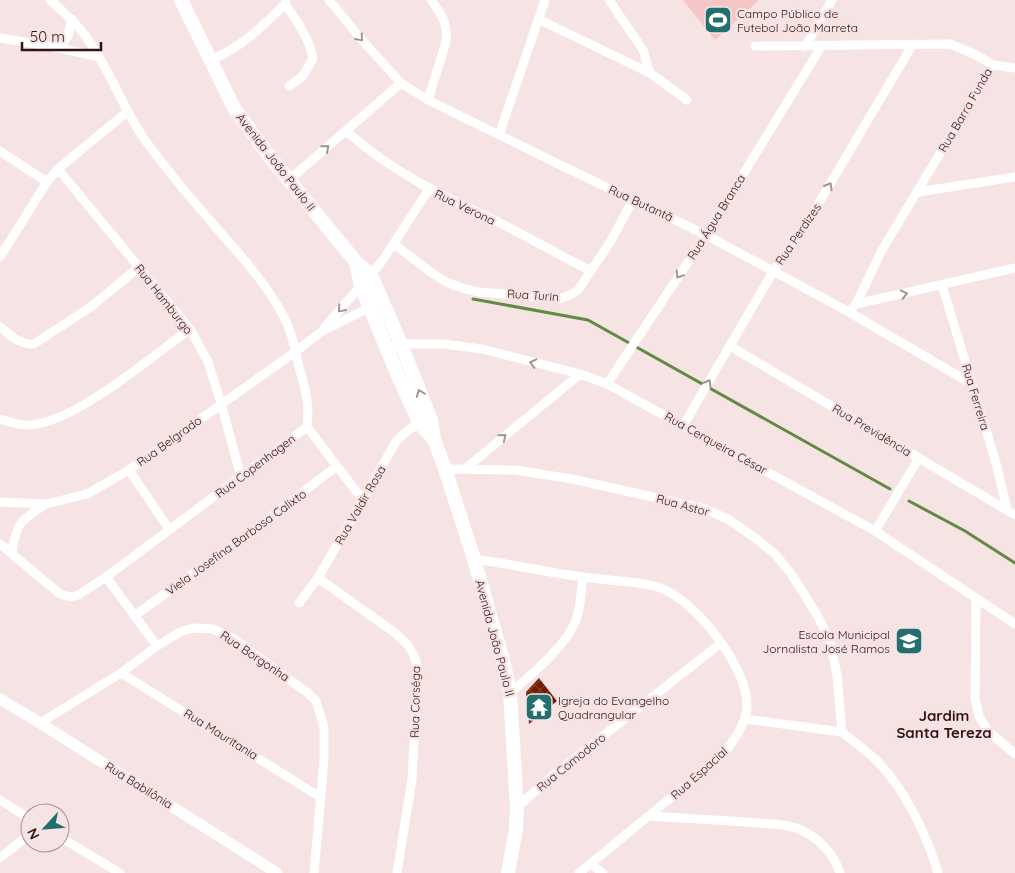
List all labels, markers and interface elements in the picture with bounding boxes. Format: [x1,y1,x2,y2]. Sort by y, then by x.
sports icon: Campo Público de Futebol João Marreta [703,5,733,35]
place label: Campo Público de Futebol João Marreta [737,6,858,35]
scale bar [22,20,101,52]
text: 50 m [30,27,65,46]
one-way arrow [354,32,363,41]
street label: Rua Barra Funda [935,65,995,155]
street label: Avenida João Paulo II [233,110,319,214]
one-way arrow [320,145,329,154]
street label: Rua Água Branca [684,172,748,262]
street label: Rua Butantã [606,182,676,224]
one-way arrow [823,182,833,191]
street label: Rua Verona [432,186,498,228]
street label: Rua Perdizes [772,200,824,268]
street label: Rua Hamburgo [132,261,196,337]
one-way arrow [676,270,685,279]
street label: Rua Turin [507,286,559,304]
one-way arrow [900,289,909,299]
one-way arrow [338,303,346,312]
one-way arrow [529,358,537,368]
street label: Rua Ferreira [959,362,993,432]
one-way arrow [701,380,711,389]
one-way arrow [416,389,426,397]
street label: Rua Previdência [830,401,914,459]
street label: Rua Cerqueira César [662,409,770,478]
street label: Rua Belgrado [134,413,204,469]
street label: Rua Copenhagen [212,431,298,501]
one-way arrow [498,434,507,443]
street label: Rua Valdir Rosa [331,463,389,547]
street label: Viela Josefina Barbosa Calixto [163,486,309,598]
street label: Rua Astor [655,491,712,519]
street label: Avenida João Paulo II [472,578,518,698]
school or university icon: Escola Municipal Jornalista José Ramos [894,626,924,656]
street label: Rua Borgonha [218,627,292,685]
place label: Escola Municipal Jornalista José Ramos [763,627,890,656]
street label: Rua Corséga [407,666,423,738]
temple icon: Igreja do Evangelho Quadrangular [524,692,554,722]
place label: Igreja do Evangelho Quadrangular [558,693,669,722]
street label: Rua Mauritania [181,705,261,763]
district label: Jardim Santa Tereza [896,706,992,742]
street label: Rua Comodoro [533,730,609,794]
street label: Rua Espacial [668,744,730,802]
street label: Rua Babilônia [102,758,176,812]
north arrow [20,803,70,853]
text: N [23,825,44,842]

